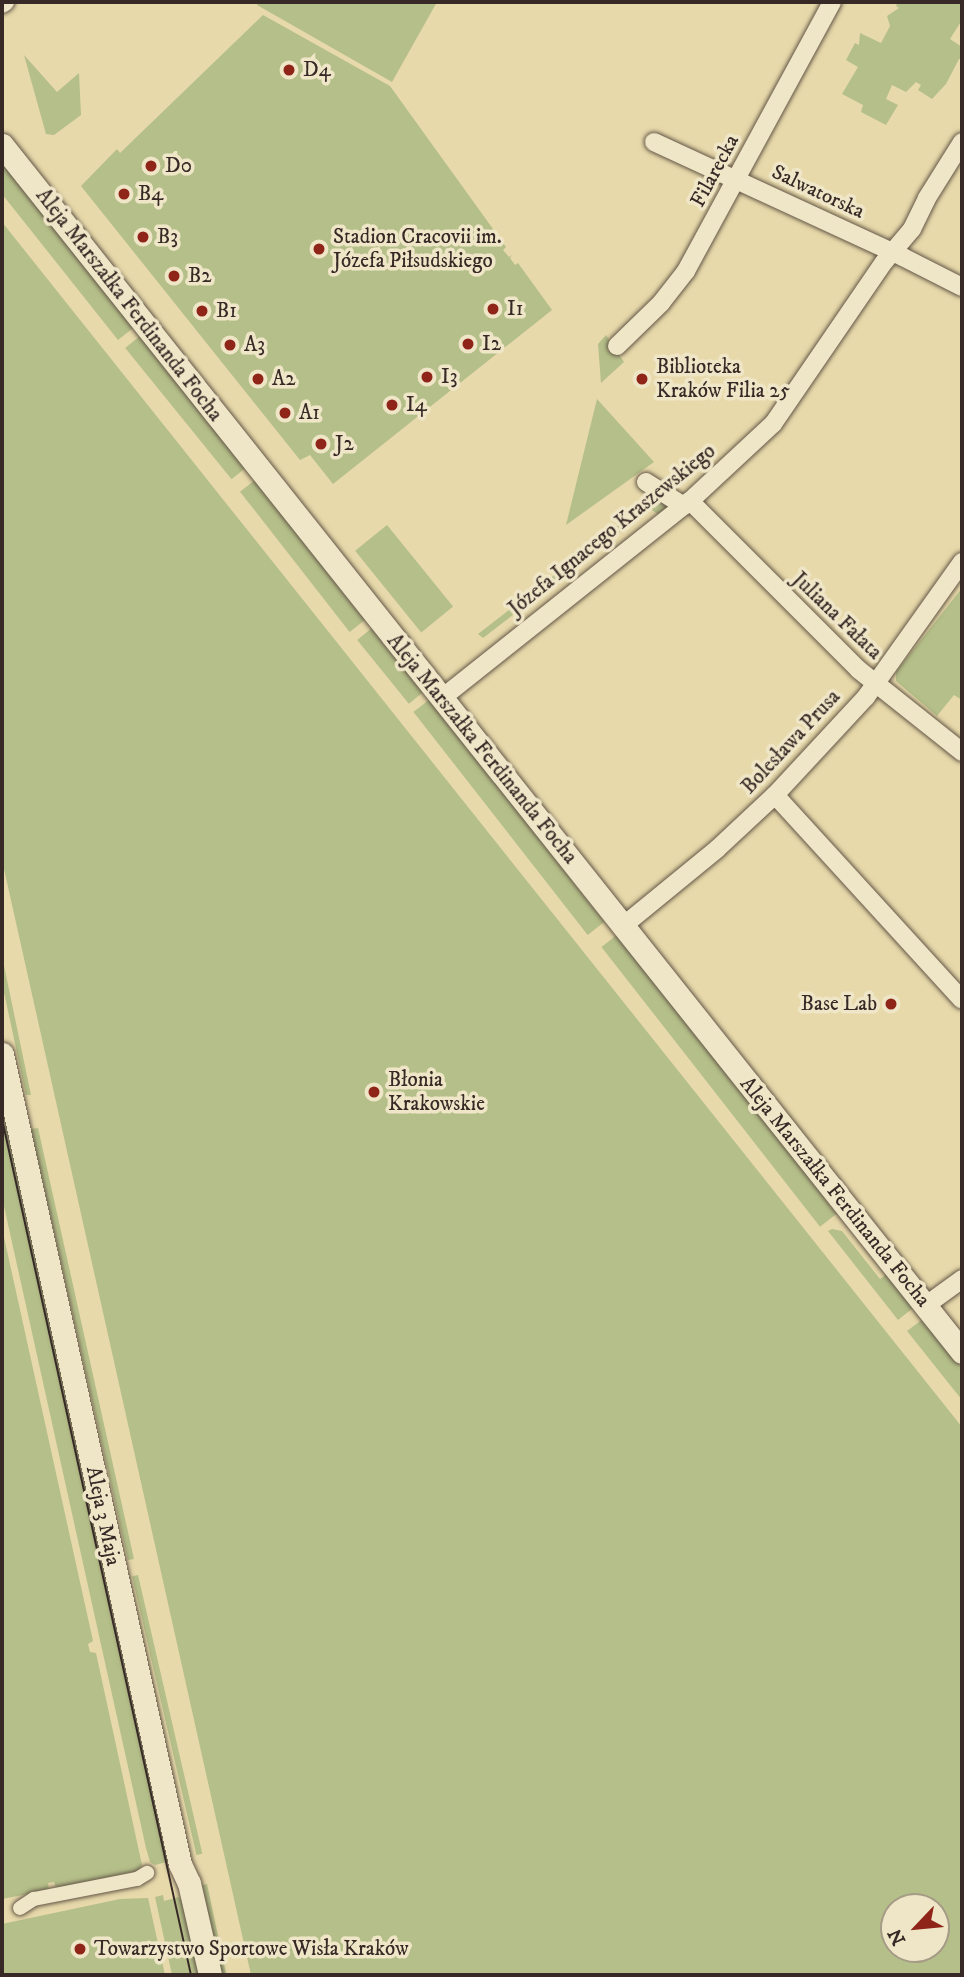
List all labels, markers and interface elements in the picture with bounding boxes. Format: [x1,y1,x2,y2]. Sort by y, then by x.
place label: D4 [303,57,331,83]
marker: D4 [281,62,297,78]
street label: Filarecka [685,130,745,212]
place label: D0 [165,153,192,179]
marker: D0 [143,158,159,174]
street label: Salwatorska [768,160,868,224]
place label: B4 [138,181,163,207]
street label: Aleja Marszałka Ferdinanda Focha [30,184,228,426]
marker: B4 [116,186,132,202]
place label: B3 [157,224,178,250]
place label: Stadion Cracovii im. Józefa Piłsudskiego [333,224,502,274]
marker: B3 [135,229,151,245]
marker: Stadion Cracovii im. Józefa Piłsudskiego [311,241,327,257]
place label: B2 [188,263,212,289]
marker: B2 [166,268,182,284]
place label: I1 [507,296,523,322]
place label: B1 [216,298,237,324]
marker: I1 [485,301,501,317]
marker: B1 [194,303,210,319]
place label: I2 [482,331,501,357]
place label: A3 [244,332,265,358]
marker: I2 [460,336,476,352]
marker: A3 [222,337,238,353]
place label: Biblioteka Kraków Filia 25 [656,354,790,404]
place label: I3 [441,364,457,390]
place label: A2 [272,366,296,392]
marker: I3 [419,369,435,385]
marker: A2 [250,371,266,387]
marker: Biblioteka Kraków Filia 25 [634,371,650,387]
place label: I4 [406,392,427,418]
marker: I4 [384,397,400,413]
place label: A1 [299,400,320,426]
marker: A1 [277,405,293,421]
place label: J2 [335,431,354,457]
marker: J2 [313,436,329,452]
street label: Józefa Ignacego Kraszewskiego [503,439,721,621]
street label: Juliana Fałata [787,567,887,665]
street label: Aleja Marszałka Ferdinanda Focha [381,629,583,869]
street label: Bolesława Prusa [736,685,846,799]
place label: Base Lab [801,991,877,1017]
marker: Base Lab [883,996,899,1012]
place label: Błonia Krakowskie [388,1067,485,1117]
street label: Aleja Marszałka Ferdinanda Focha [734,1072,936,1312]
marker: Błonia Krakowskie [366,1084,382,1100]
street label: Aleja 3 Maja [80,1464,126,1568]
north arrow [880,1893,950,1963]
text: N [884,1924,911,1949]
place label: Towarzystwo Sportowe Wisła Kraków [94,1936,409,1962]
marker: Towarzystwo Sportowe Wisła Kraków [72,1941,88,1957]

